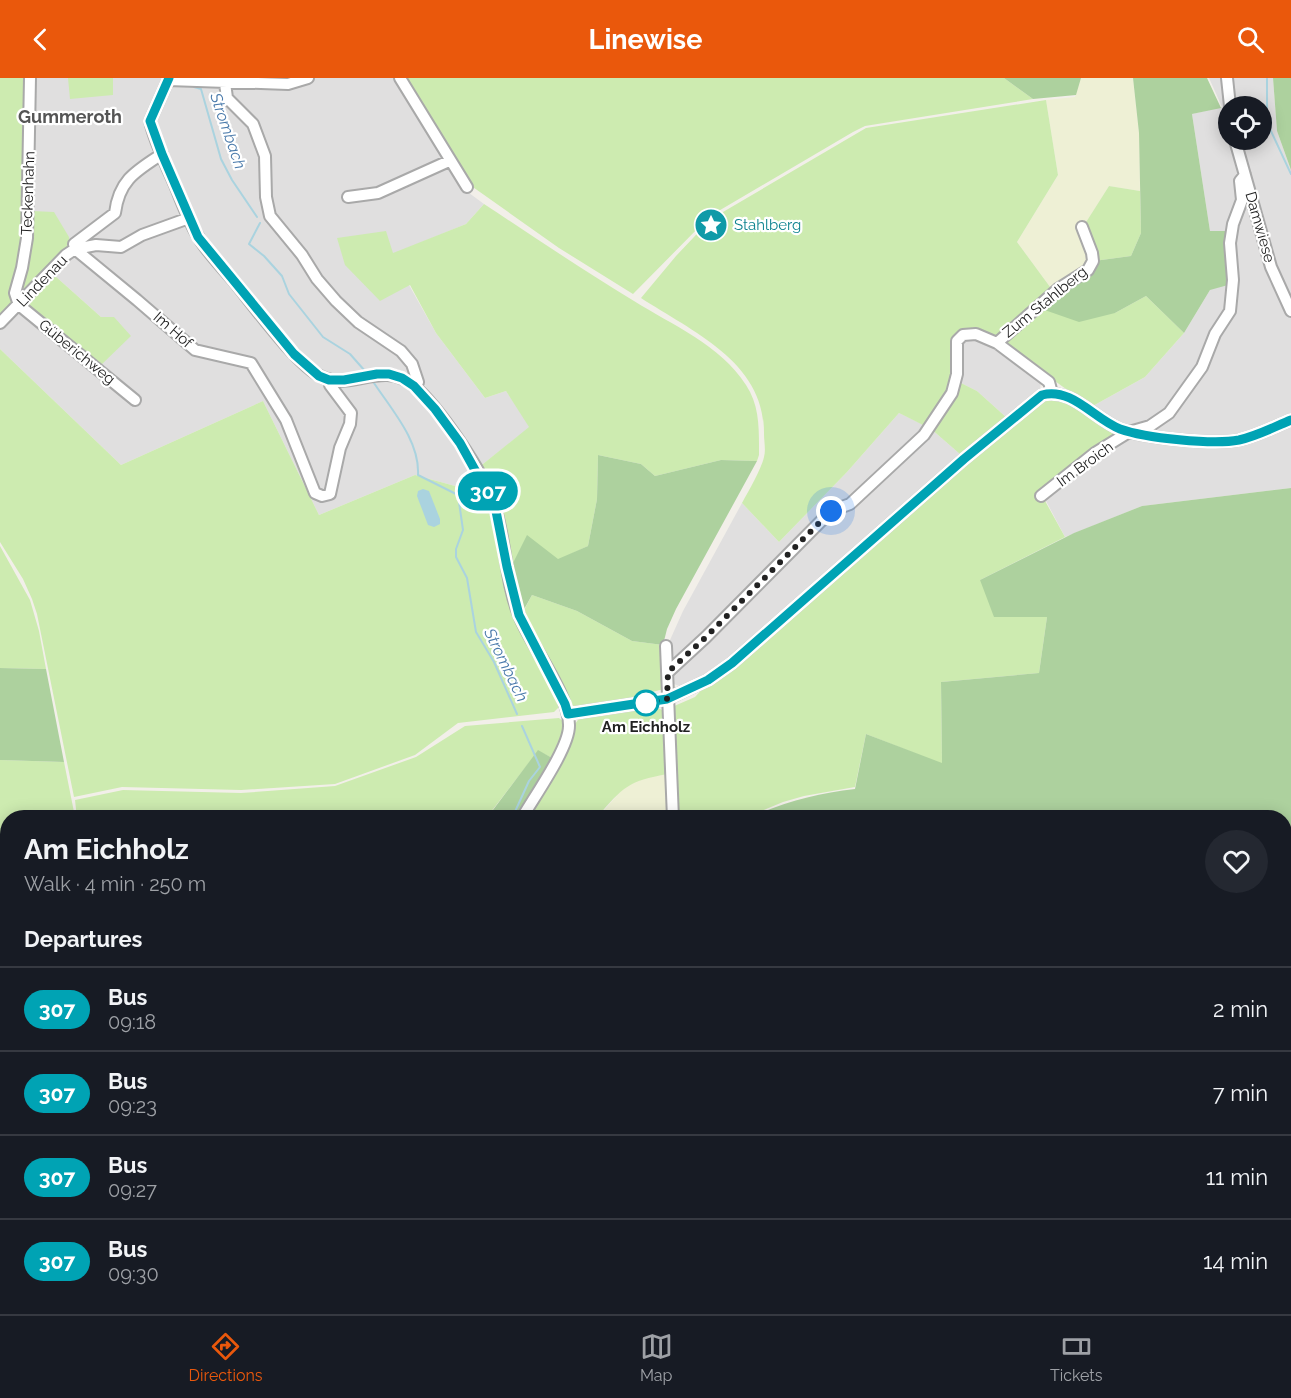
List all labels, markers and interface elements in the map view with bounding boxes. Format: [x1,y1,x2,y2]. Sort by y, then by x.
icon: back [24,23,57,56]
icon: search [1234,23,1267,56]
text: Linewise [589,24,702,55]
water label: Strombach [206,89,250,172]
map controls [1218,96,1272,150]
button: locate [1218,96,1272,150]
district label: Gummeroth [18,106,122,127]
street label: Teckenhahn [18,151,38,235]
street label: Damwiese [1241,190,1279,265]
place icon: Stahlberg [693,207,729,243]
place label: Stahlberg [734,216,801,234]
street label: Lindenau [13,251,71,311]
street label: Zum Stahlberg [999,263,1091,341]
street label: Im Hof [150,308,197,353]
street label: Güberichweg [35,316,119,388]
street label: Im Broich [1053,437,1117,491]
line badge: 307 [454,472,522,510]
text: 307 [470,479,506,504]
your location [816,496,846,526]
water label: Strombach [480,624,532,705]
marker: Am Eichholz [633,690,659,716]
place label: Am Eichholz [602,718,690,736]
button: heart [1205,830,1268,893]
text: Am Eichholz [24,833,189,866]
text: Walk · 4 min · 250 m [24,872,206,896]
text: Departures [24,926,142,952]
text: Bus [108,984,147,1010]
text: 2 min [1213,996,1268,1022]
text: 307 [39,997,75,1022]
text: 09:18 [108,1010,156,1034]
text: Bus [108,1068,147,1094]
text: 7 min [1213,1080,1268,1106]
text: 307 [39,1081,75,1106]
text: 09:23 [108,1094,157,1118]
text: Bus [108,1152,147,1178]
text: 11 min [1206,1164,1268,1190]
text: 307 [39,1165,75,1190]
text: 09:27 [108,1178,157,1202]
text: Bus [108,1236,147,1262]
text: 14 min [1203,1248,1268,1274]
text: 307 [39,1249,75,1274]
text: 09:30 [108,1262,159,1286]
tab: Directions [189,1330,262,1385]
tab: Map [640,1330,673,1385]
tab: Tickets [1050,1330,1102,1385]

